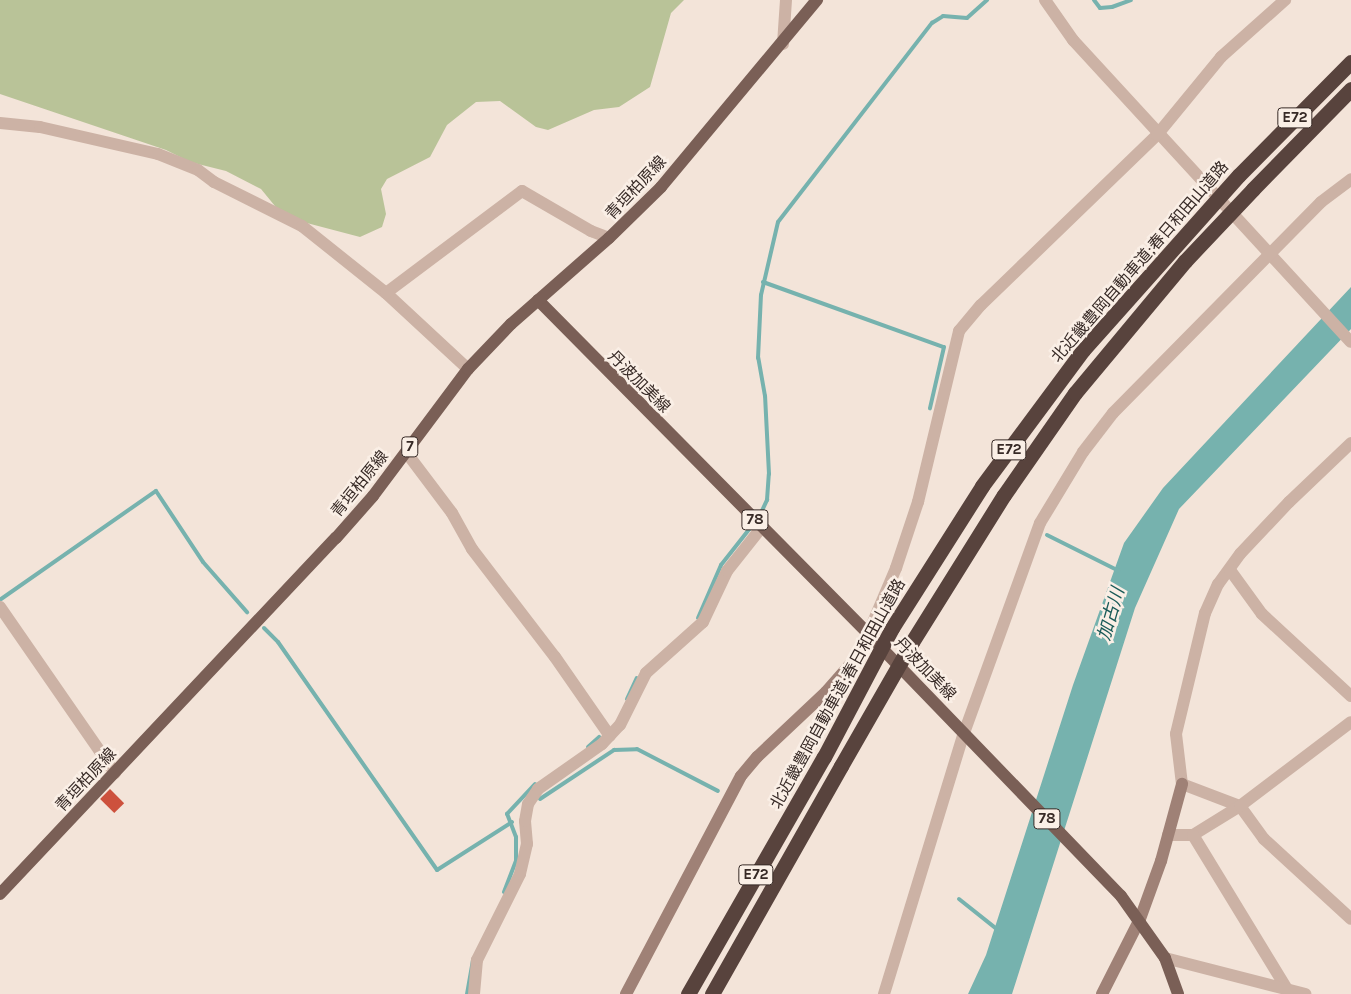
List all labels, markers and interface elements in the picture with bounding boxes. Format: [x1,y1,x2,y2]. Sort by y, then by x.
road number: E72 [1276,106,1314,130]
street label: 青垣柏原線 [602,152,670,224]
street label: 北近畿豊岡自動車道;春日和田山道路 [1047,158,1233,366]
street label: 丹波加美線 [604,347,674,417]
road number: 7 [401,434,419,460]
road number: E72 [990,438,1028,462]
street label: 青垣柏原線 [327,447,393,521]
road number: 78 [741,508,769,532]
street label: 北近畿豊岡自動車道;春日和田山道路 [767,576,909,812]
water label: 加古川 [1093,585,1129,643]
street label: 丹波加美線 [890,634,960,704]
street label: 青垣柏原線 [52,744,120,816]
road number: 78 [1033,806,1061,832]
road number: E72 [737,862,775,888]

